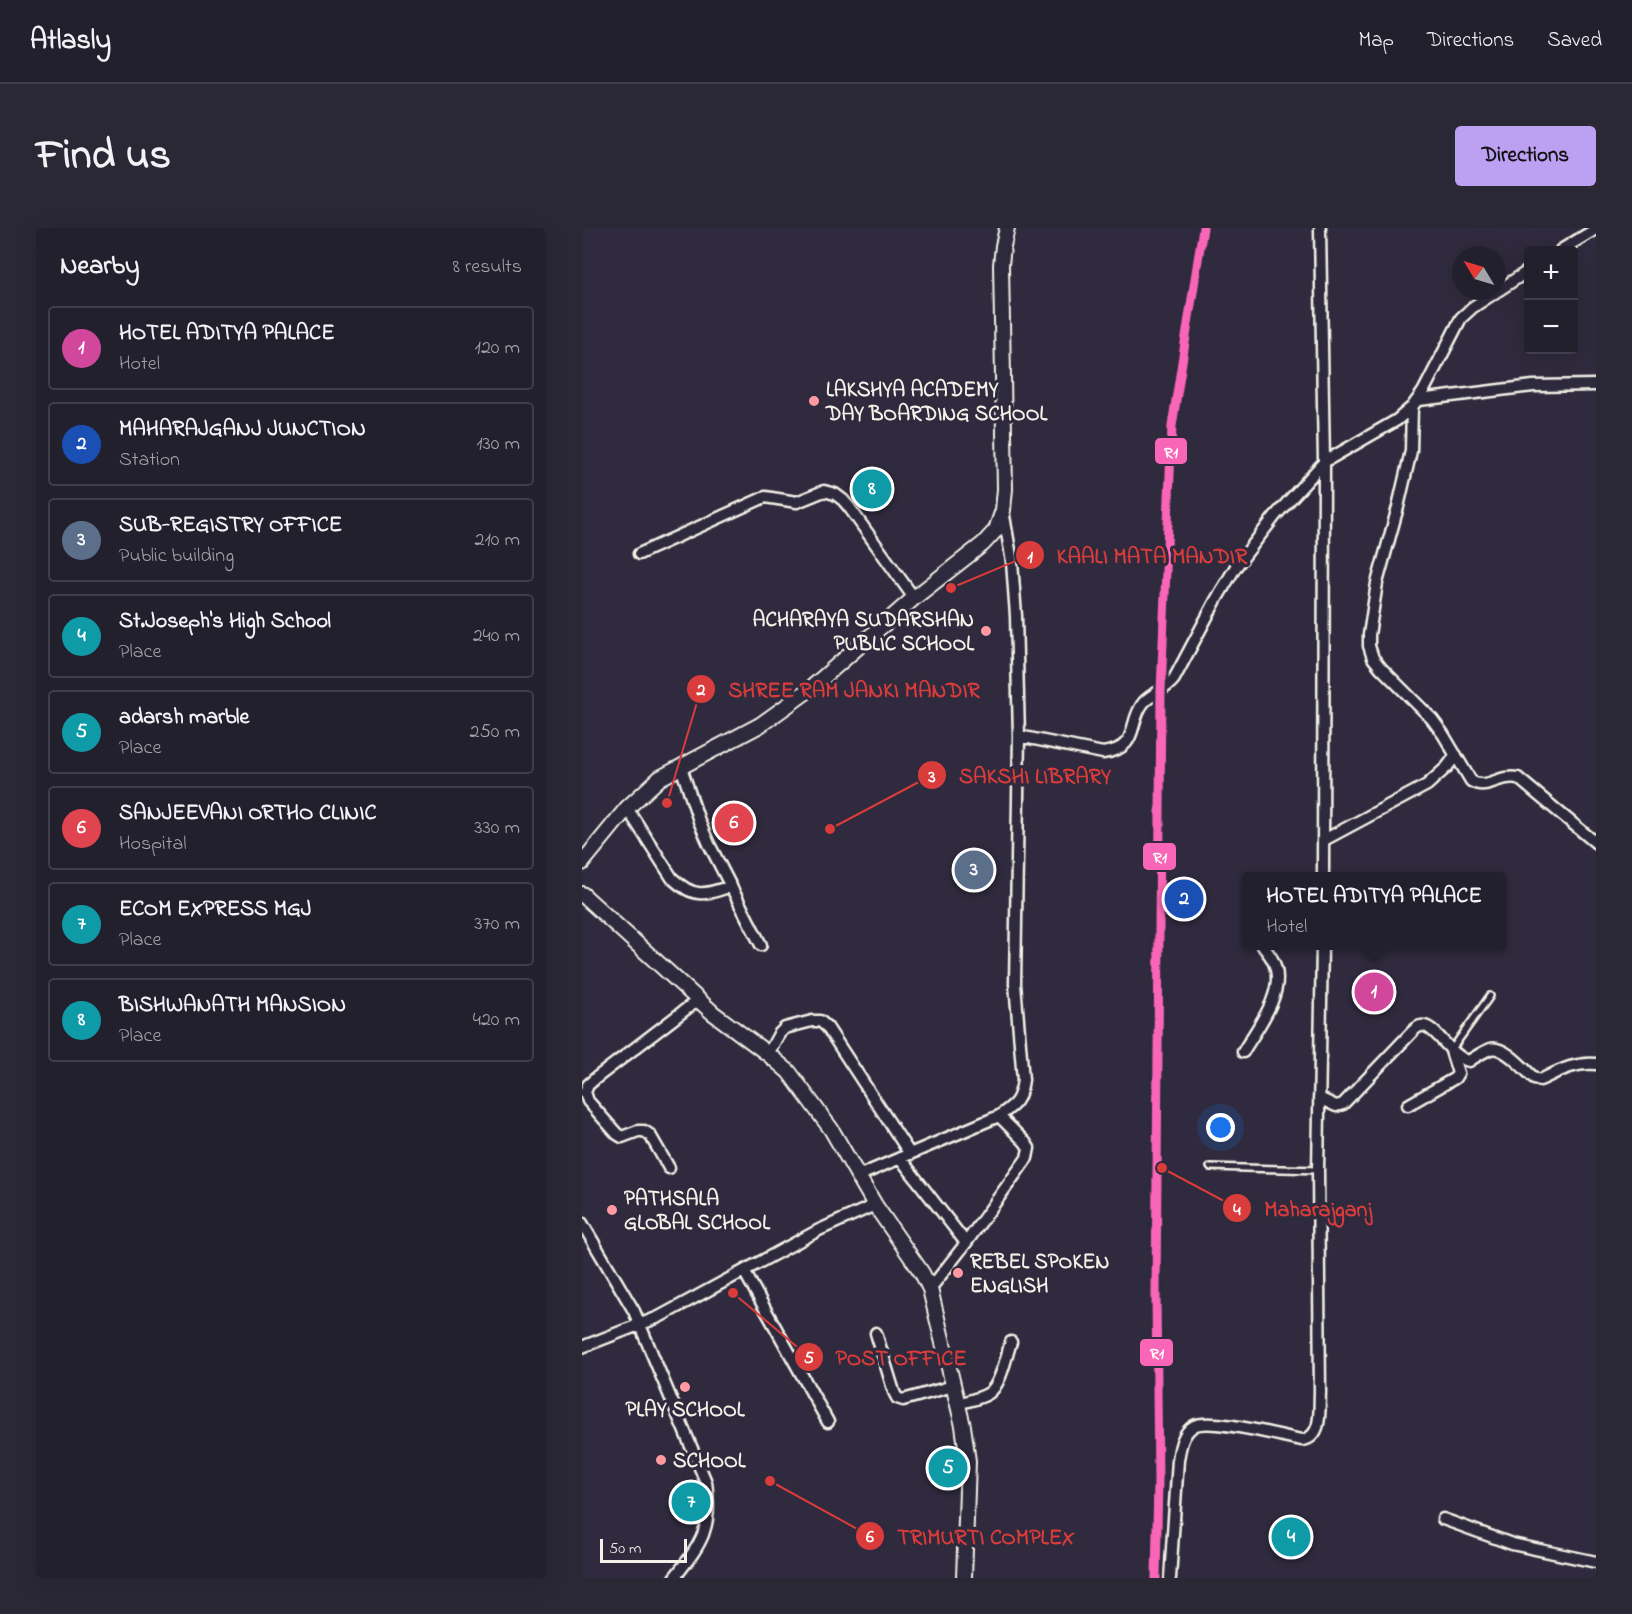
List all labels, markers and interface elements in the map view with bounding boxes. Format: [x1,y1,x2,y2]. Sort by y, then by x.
text: Atlasly [30,21,111,62]
text: Map [1358,26,1394,56]
text: Directions [1427,26,1514,56]
text: Saved [1547,26,1602,56]
text: Find us [36,126,171,187]
button: Directions [1455,126,1596,186]
north arrow [1452,246,1506,300]
map controls [1524,246,1578,354]
button: + [1524,246,1578,300]
text: Nearby [60,248,139,286]
text: 8 results [453,253,522,282]
button: − [1524,300,1578,354]
text: HOTEL ADITYA PALACE [119,318,335,350]
text: 1 [78,334,85,363]
text: 120 m [475,334,520,363]
text: Hotel [119,350,160,379]
place label: LAKSHYA ACADEMY DAY BOARDING SCHOOL [825,376,1048,430]
marker: LAKSHYA ACADEMY DAY BOARDING SCHOOL [807,394,821,408]
text: MAHARAJGANJ JUNCTION [119,414,366,446]
text: 2 [77,430,86,459]
text: 130 m [476,430,520,459]
line badge: R1 [1154,437,1188,465]
text: R1 [1163,441,1179,465]
text: Station [119,446,180,475]
pin: 8 [852,466,892,512]
text: SUB-REGISTRY OFFICE [119,510,342,542]
text: 3 [77,526,86,555]
text: 210 m [475,526,520,555]
callout: KAALI MATA MANDIR [1015,535,1259,575]
text: Public building [119,542,234,571]
text: KAALI MATA MANDIR [1057,542,1248,574]
text: 1 [1027,545,1033,571]
text: St.Joseph's High School [119,606,331,638]
place label: ACHARAYA SUDARSHAN PUBLIC SCHOOL [753,606,975,660]
text: 4 [77,622,86,651]
text: 240 m [473,622,520,651]
marker: ACHARAYA SUDARSHAN PUBLIC SCHOOL [979,624,993,638]
text: Place [119,638,161,667]
callout: SHREE RAM JANKI MANDIR [686,669,992,709]
text: SHREE RAM JANKI MANDIR [728,676,981,708]
text: 2 [696,678,706,704]
text: adarsh marble [119,702,249,734]
text: 5 [76,718,87,747]
text: 250 m [469,718,520,747]
text: Place [119,734,161,763]
callout: SAKSHI LIBRARY [917,755,1123,795]
text: SAKSHI LIBRARY [959,762,1112,794]
text: 3 [927,765,936,791]
text: SANJEEVANI ORTHO CLINIC [119,798,376,830]
pin: 6 [714,800,754,846]
text: 6 [77,814,86,843]
text: 330 m [474,814,520,843]
text: Hospital [119,830,187,859]
line badge: R1 [1142,842,1177,871]
text: R1 [1152,846,1168,870]
pin: 3 [954,848,994,892]
popup [1242,872,1506,950]
pin: 2 [1164,876,1204,922]
text: HOTEL ADITYA PALACE [1266,881,1482,913]
text: ECOM EXPRESS MGJ [119,894,312,926]
text: 7 [77,910,86,939]
text: 370 m [474,910,520,939]
text: Hotel [1266,913,1307,942]
text: Place [119,926,161,955]
pin: 1 [1354,970,1394,1014]
text: BISHWANATH MANSION [119,990,346,1022]
text: 8 [78,1006,85,1035]
text: 420 m [473,1006,520,1035]
text: Place [119,1022,161,1051]
your location [1206,1113,1235,1142]
place label: PATHSALA GLOBAL SCHOOL [624,1185,771,1239]
callout: Maharajganj [1222,1188,1384,1228]
text: Maharajganj [1264,1195,1373,1228]
text: 4 [1233,1198,1241,1224]
marker: PATHSALA GLOBAL SCHOOL [605,1203,619,1217]
place label: REBEL SPOKEN ENGLISH [970,1248,1109,1302]
marker: REBEL SPOKEN ENGLISH [951,1266,965,1280]
callout: POST OFFICE [794,1337,979,1377]
line badge: R1 [1139,1338,1174,1367]
text: R1 [1149,1342,1165,1366]
text: POST OFFICE [835,1344,967,1376]
text: 5 [804,1346,815,1372]
marker: PLAY SCHOOL [678,1380,692,1394]
place label: PLAY SCHOOL [625,1396,746,1426]
pin: 5 [928,1446,968,1490]
place label: SCHOOL [673,1447,747,1477]
marker: SCHOOL [654,1453,668,1467]
pin: 7 [672,1480,710,1524]
pin: 4 [1272,1514,1310,1560]
callout: TRIMURTI COMPLEX [855,1516,1086,1556]
text: TRIMURTI COMPLEX [897,1523,1075,1555]
text: 6 [866,1525,874,1551]
scale bar [600,1536,687,1564]
text: 50 m [609,1537,641,1561]

